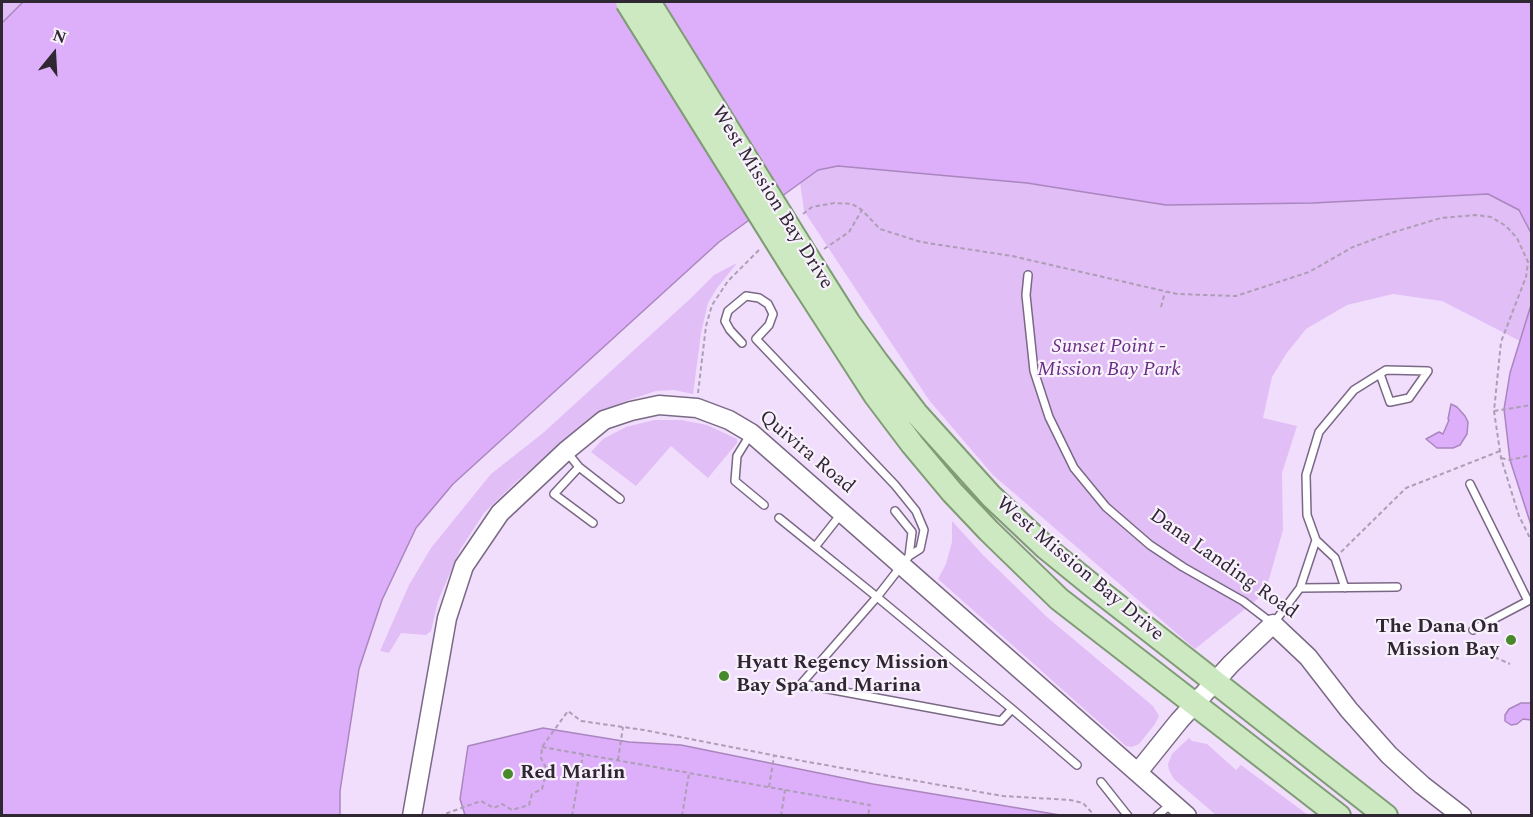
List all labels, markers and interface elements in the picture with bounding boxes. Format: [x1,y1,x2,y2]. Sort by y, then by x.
text: N [50,23,69,50]
north arrow [24,24,84,84]
street label: West Mission Bay Drive [705,102,837,294]
park label: Sunset Point - Mission Bay Park [1037,336,1181,383]
street label: Quivira Road [753,406,859,500]
street label: West Mission Bay Drive [990,493,1168,647]
street label: Dana Landing Road [1144,505,1302,625]
place label: The Dana On Mission Bay [1376,616,1499,663]
marker: The Dana On Mission Bay [1504,633,1518,647]
place label: Hyatt Regency Mission Bay Spa and Marina [736,652,949,699]
marker: Hyatt Regency Mission Bay Spa and Marina [717,669,731,683]
place label: Red Marlin [520,762,625,786]
marker: Red Marlin [501,767,515,781]

